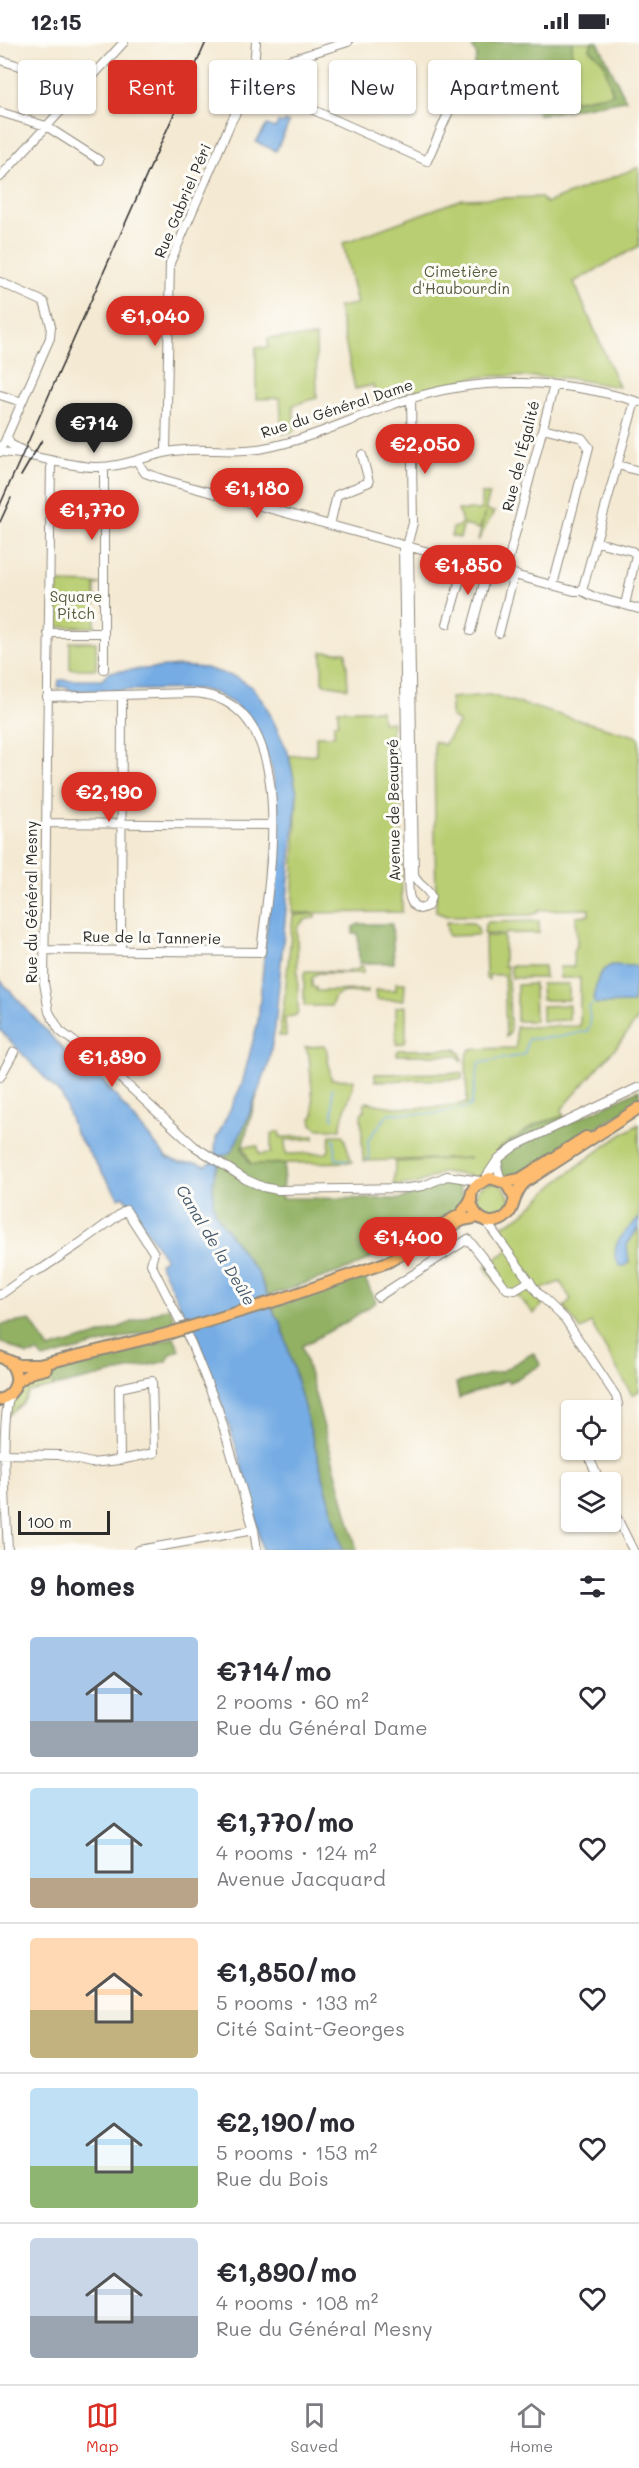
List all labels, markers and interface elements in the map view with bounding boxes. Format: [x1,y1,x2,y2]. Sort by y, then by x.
text: 12:15 [30,7,82,36]
chip: Buy [18,60,96,114]
chip: Rent [108,60,197,114]
chip: Filters [209,60,317,114]
chip: New [329,60,416,114]
chip: Apartment [428,60,581,114]
street label: Rue Gabriel Péri [149,140,215,261]
park label: Cimetière d'Haubourdin [412,261,510,298]
pin: €1,040 [106,296,204,347]
text: €1,040 [120,302,190,328]
street label: Rue du Général Dame [258,374,415,442]
street label: Rue de l'Égalité [497,398,543,513]
pin: €714 [58,403,130,454]
text: €714 [70,409,118,435]
pin: €2,050 [376,424,474,475]
text: €2,050 [390,430,460,456]
pin: €1,180 [208,468,306,519]
text: €1,180 [224,474,290,500]
pin: €1,770 [43,490,141,541]
text: €1,770 [59,496,125,522]
pin: €1,850 [419,545,517,596]
text: €1,850 [434,551,502,577]
park label: Square Pitch [50,586,102,623]
street label: Avenue de Beaupré [382,739,404,881]
pin: €2,190 [60,772,158,823]
text: €2,190 [75,778,143,804]
street label: Rue du Général Mesny [21,821,41,983]
street label: Rue de la Tannerie [83,926,221,948]
pin: €1,890 [63,1037,161,1088]
text: €1,890 [78,1043,146,1069]
water label: Canal de la Deûle [172,1181,261,1309]
pin: €1,400 [359,1217,457,1268]
text: €1,400 [373,1223,443,1249]
map controls [561,1400,621,1532]
button: locate [561,1400,621,1460]
button: layers [561,1472,621,1532]
scale bar [18,1508,110,1536]
text: 100 m [27,1511,72,1532]
text: 9 homes [30,1569,135,1603]
icon: filters [576,1570,609,1603]
text: €714/mo [216,1654,331,1688]
icon: home [78,1661,150,1733]
icon: heart [576,1681,609,1714]
text: 2 rooms · 60 m² [216,1688,369,1714]
text: Rue du Général Dame [216,1714,428,1740]
text: €1,770/mo [216,1805,354,1839]
icon: home [78,1812,150,1884]
icon: heart [576,1832,609,1865]
text: 4 rooms · 124 m² [216,1839,377,1865]
text: Avenue Jacquard [216,1865,386,1891]
text: €1,850/mo [216,1955,356,1989]
icon: home [78,1962,150,2034]
icon: heart [576,1982,609,2015]
text: 5 rooms · 133 m² [216,1989,377,2015]
text: Cité Saint-Georges [216,2015,405,2041]
text: €2,190/mo [216,2105,355,2139]
icon: home [78,2112,150,2184]
icon: heart [576,2132,609,2165]
text: 5 rooms · 153 m² [216,2139,377,2165]
text: Rue du Bois [216,2165,329,2191]
text: €1,890/mo [216,2255,357,2289]
icon: home [78,2262,150,2334]
icon: heart [576,2282,609,2315]
text: 4 rooms · 108 m² [216,2289,378,2315]
text: Rue du Général Mesny [216,2315,433,2341]
tab: Map [86,2399,119,2456]
tab: Saved [290,2399,338,2456]
tab: Home [510,2399,553,2456]

